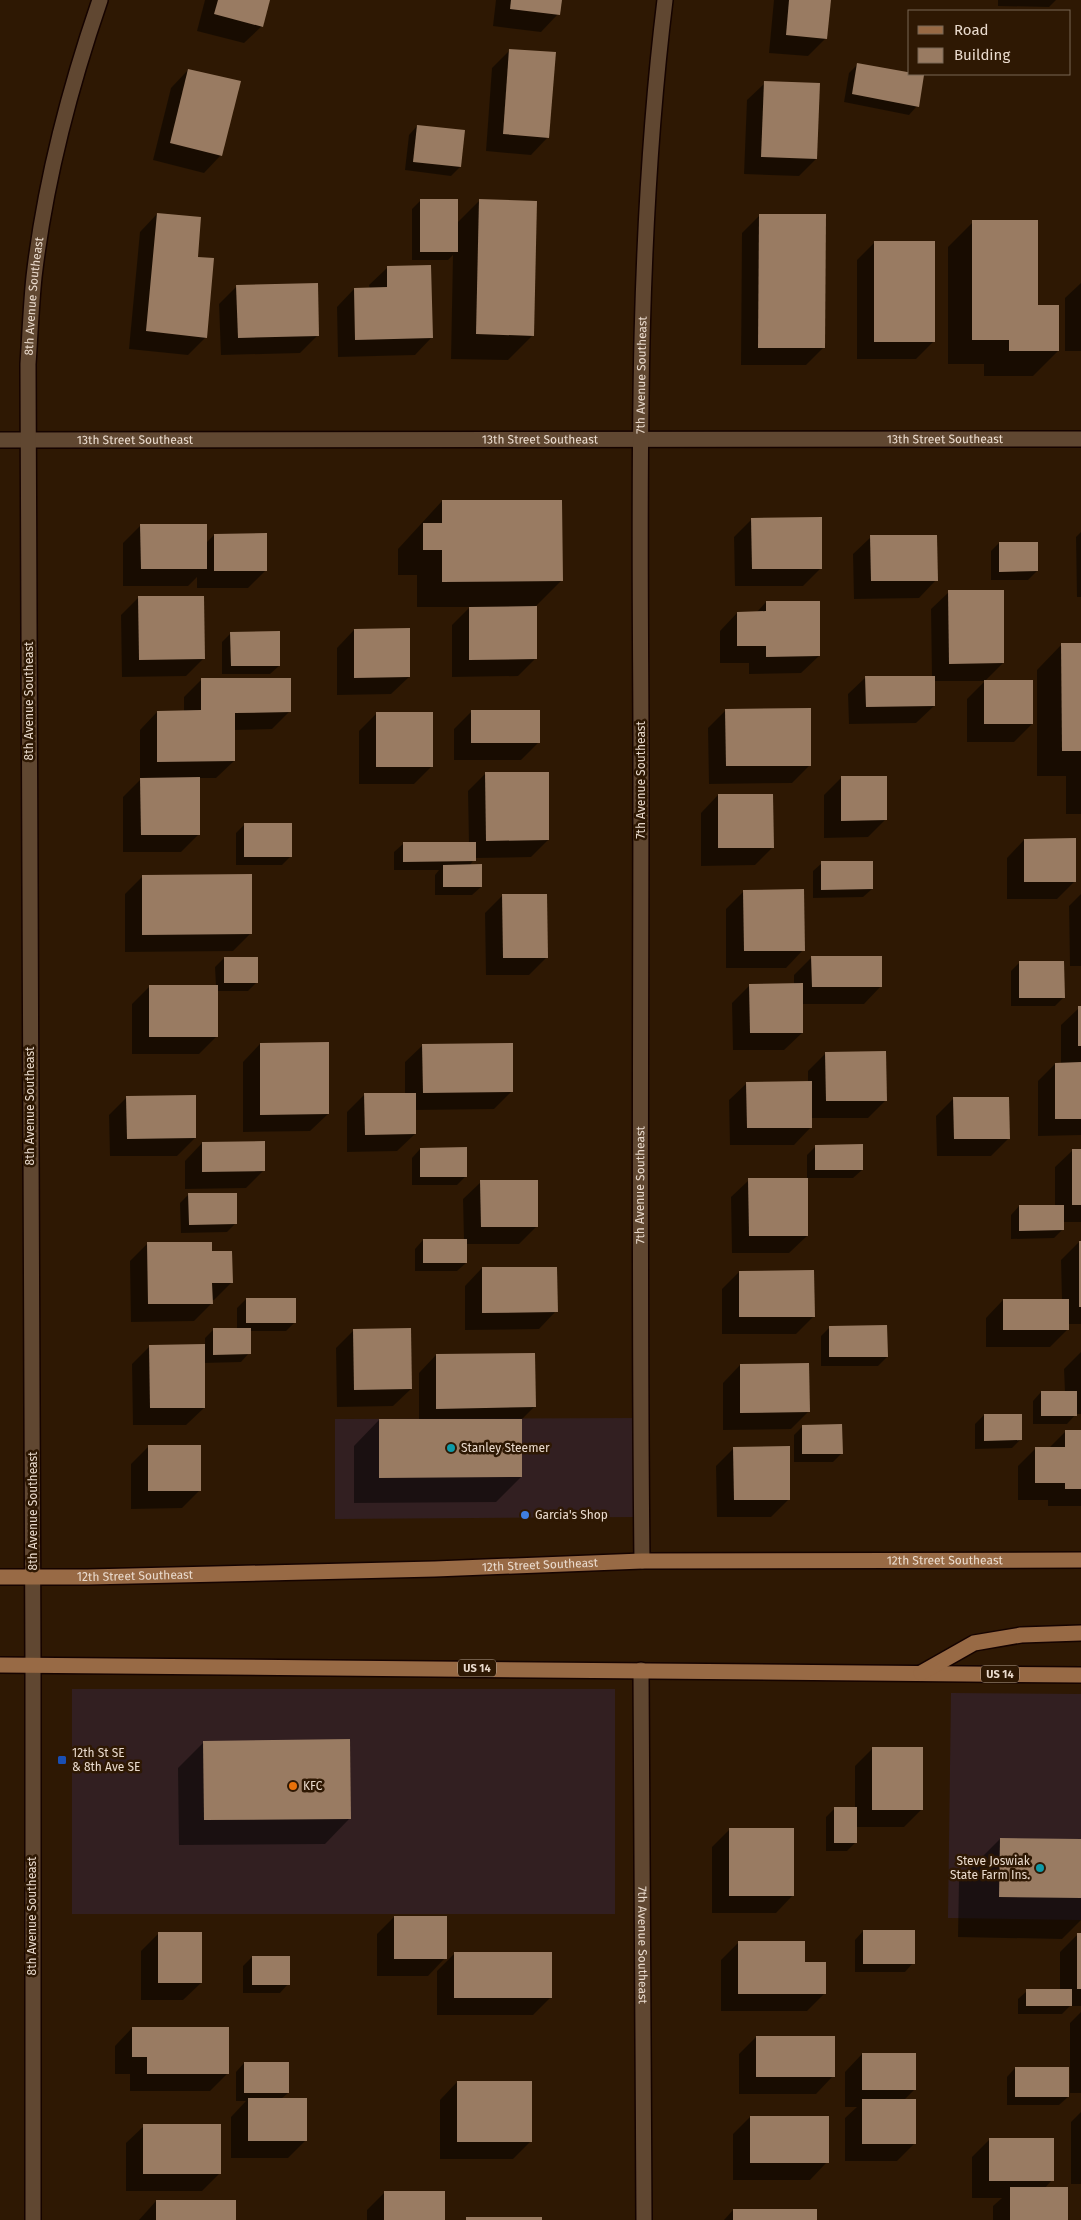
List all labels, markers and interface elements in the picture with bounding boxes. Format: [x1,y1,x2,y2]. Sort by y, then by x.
legend [908,10,1071,75]
text: Road [954,21,989,39]
text: Building [954,46,1010,64]
street label: 8th Avenue Southeast [22,235,46,356]
street label: 7th Avenue Southeast [633,315,650,434]
street label: 13th Street Southeast [482,432,599,447]
street label: 13th Street Southeast [887,432,1004,446]
street label: 13th Street Southeast [77,433,194,447]
street label: 8th Avenue Southeast [22,641,36,760]
street label: 7th Avenue Southeast [634,721,648,839]
street label: 8th Avenue Southeast [23,1046,37,1165]
street label: 7th Avenue Southeast [633,1126,647,1244]
place label: Stanley Steemer [461,1441,550,1455]
marker: Stanley Steemer [445,1442,457,1454]
street label: 8th Avenue Southeast [26,1451,40,1570]
place label: Garcia's Shop [535,1508,608,1522]
marker: Garcia's Shop [519,1509,531,1521]
street label: 12th Street Southeast [887,1553,1004,1567]
street label: 12th Street Southeast [481,1556,599,1574]
street label: 12th Street Southeast [77,1568,194,1584]
road number: US 14 [458,1660,496,1676]
road number: US 14 [981,1666,1019,1682]
place label: 12th St SE & 8th Ave SE [72,1746,141,1774]
marker: 12th St SE & 8th Ave SE [56,1754,68,1766]
place label: KFC [303,1779,323,1793]
marker: KFC [287,1780,299,1792]
place label: Steve Joswiak State Farm Ins. [950,1854,1031,1882]
street label: 8th Avenue Southeast [25,1856,39,1975]
marker: Steve Joswiak State Farm Ins. [1034,1862,1046,1874]
street label: 7th Avenue Southeast [635,1886,650,2005]

